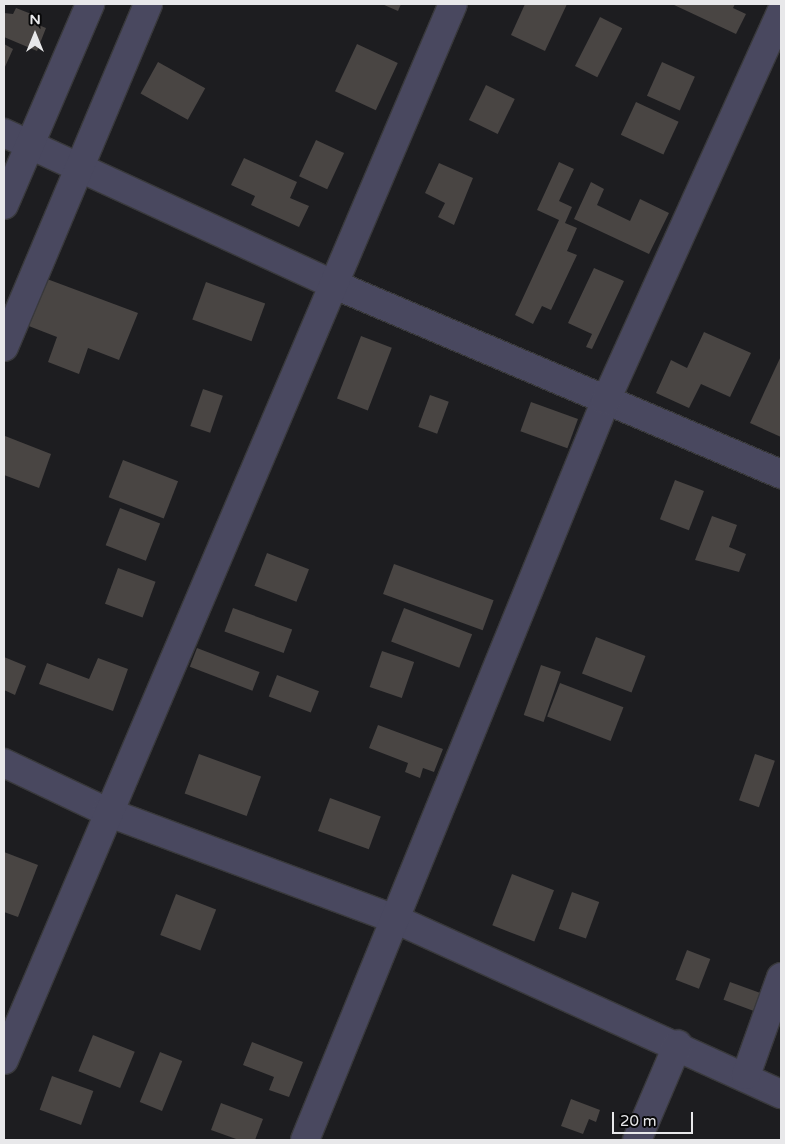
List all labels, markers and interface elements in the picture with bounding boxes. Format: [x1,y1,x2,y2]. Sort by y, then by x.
north arrow [10,10,60,60]
text: N [29,11,41,28]
scale bar [615,1102,696,1134]
text: 20 m [620,1112,657,1130]

